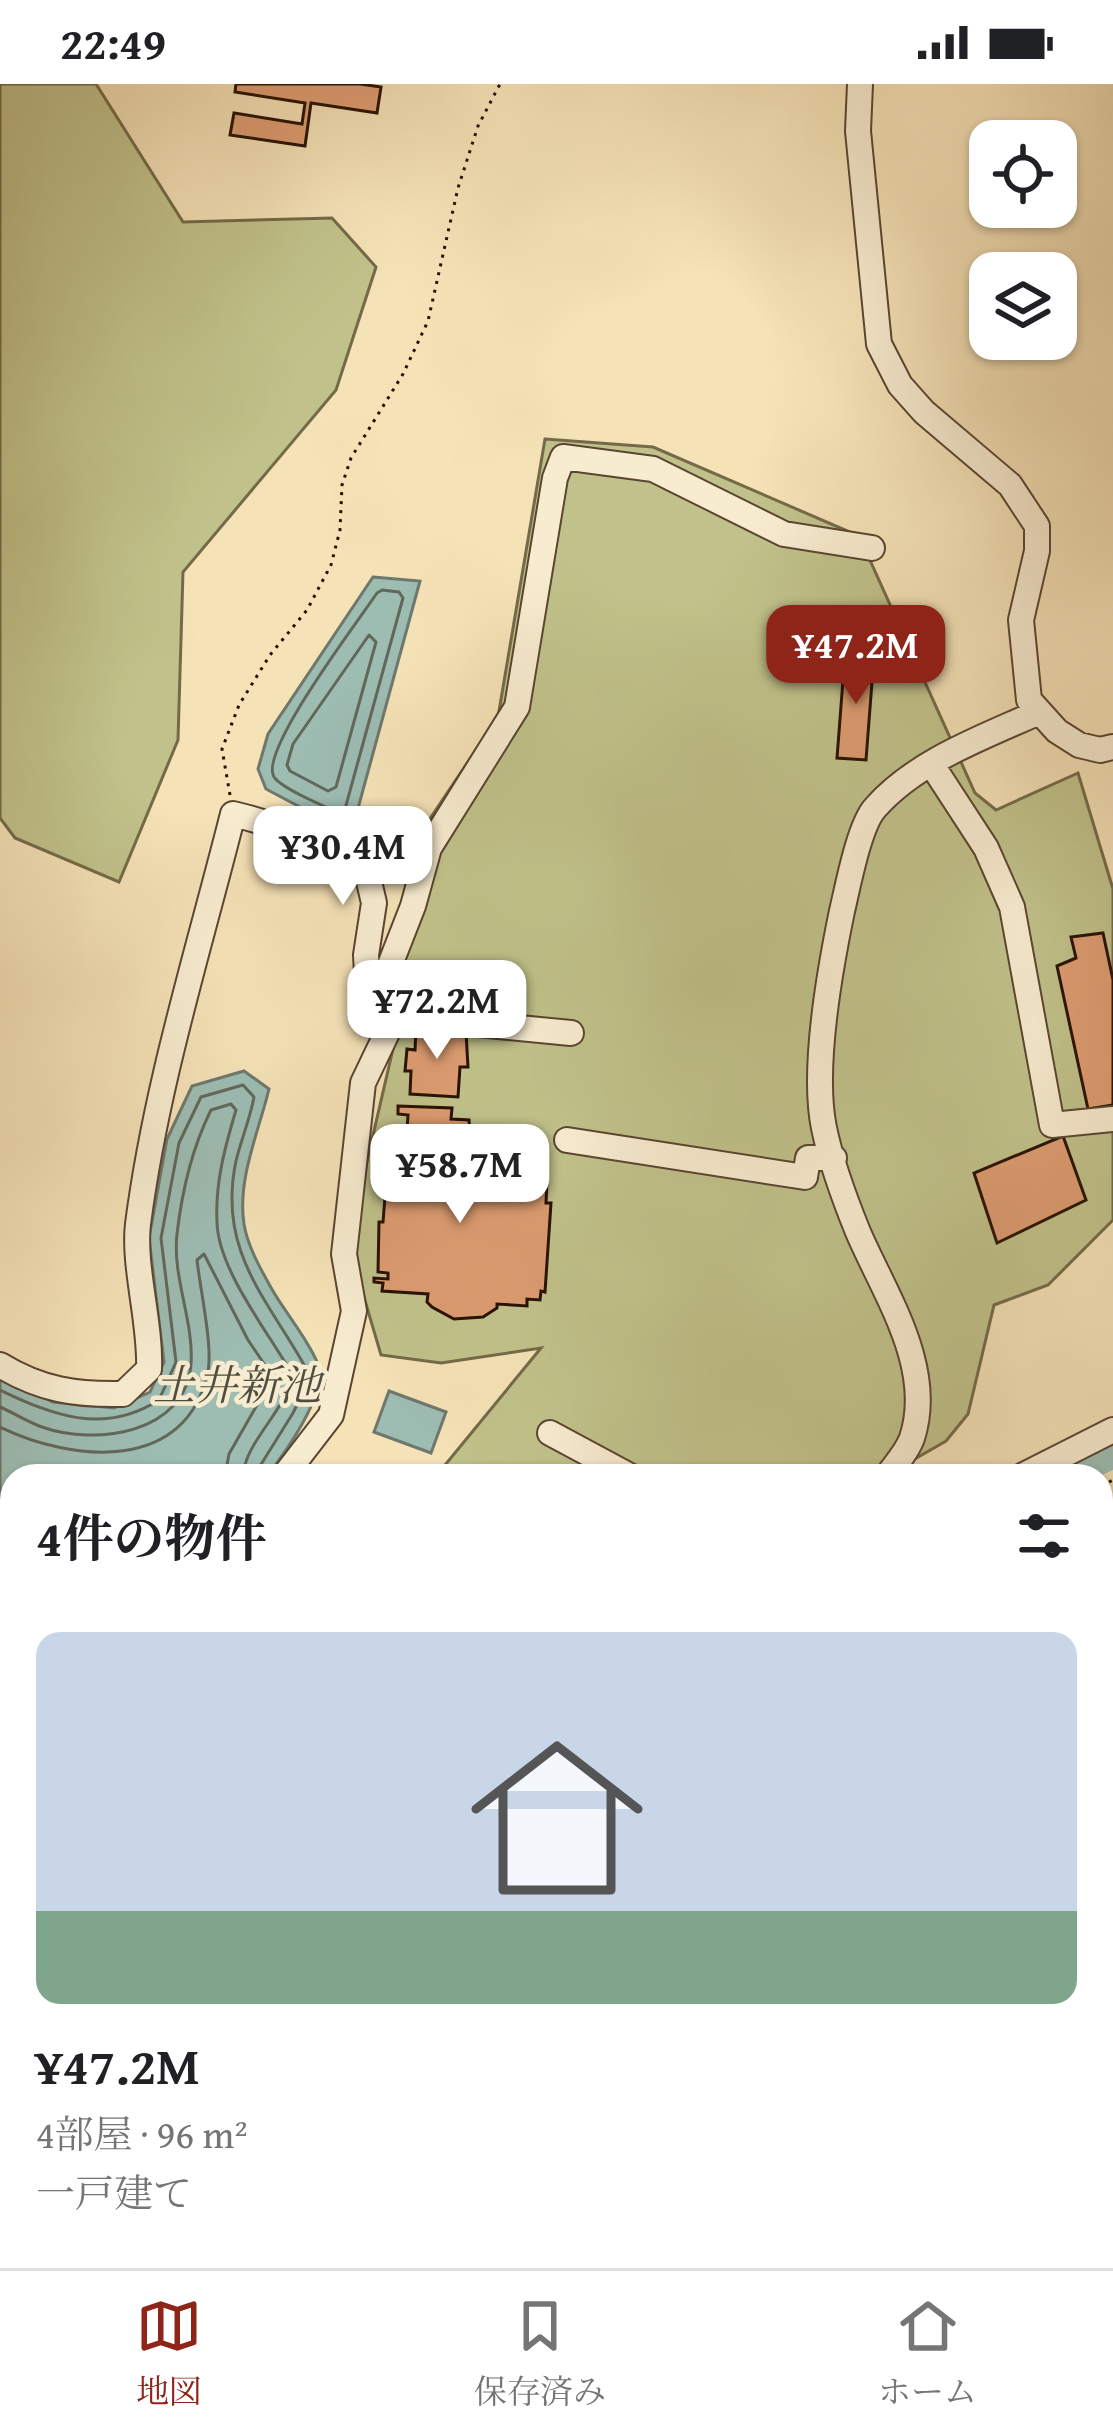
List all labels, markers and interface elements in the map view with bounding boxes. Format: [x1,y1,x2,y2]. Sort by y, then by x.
text: 22:49 [60,10,166,75]
map controls [969,120,1077,360]
button: locate [969,120,1077,228]
button: layers [969,252,1077,360]
pin: ¥47.2M [758,605,954,707]
text: ¥47.2M [793,615,919,672]
pin: ¥30.4M [245,806,441,908]
text: ¥30.4M [280,816,406,873]
pin: ¥72.2M [339,960,535,1062]
text: ¥72.2M [374,970,500,1027]
pin: ¥58.7M [362,1124,558,1226]
text: ¥58.7M [397,1134,523,1191]
water label: 土井新池 [153,1354,325,1415]
text: 4件の物件 [36,1500,266,1575]
icon: filters [1011,1503,1077,1569]
icon: home [449,1710,665,1926]
text: ¥47.2M [36,2028,200,2103]
text: 4部屋 · 96 m² [36,2105,248,2162]
text: 一戸建て [36,2164,192,2221]
tab: 地図 [136,2293,202,2415]
tab: 保存済み [474,2293,606,2415]
tab: ホーム [878,2293,977,2415]

